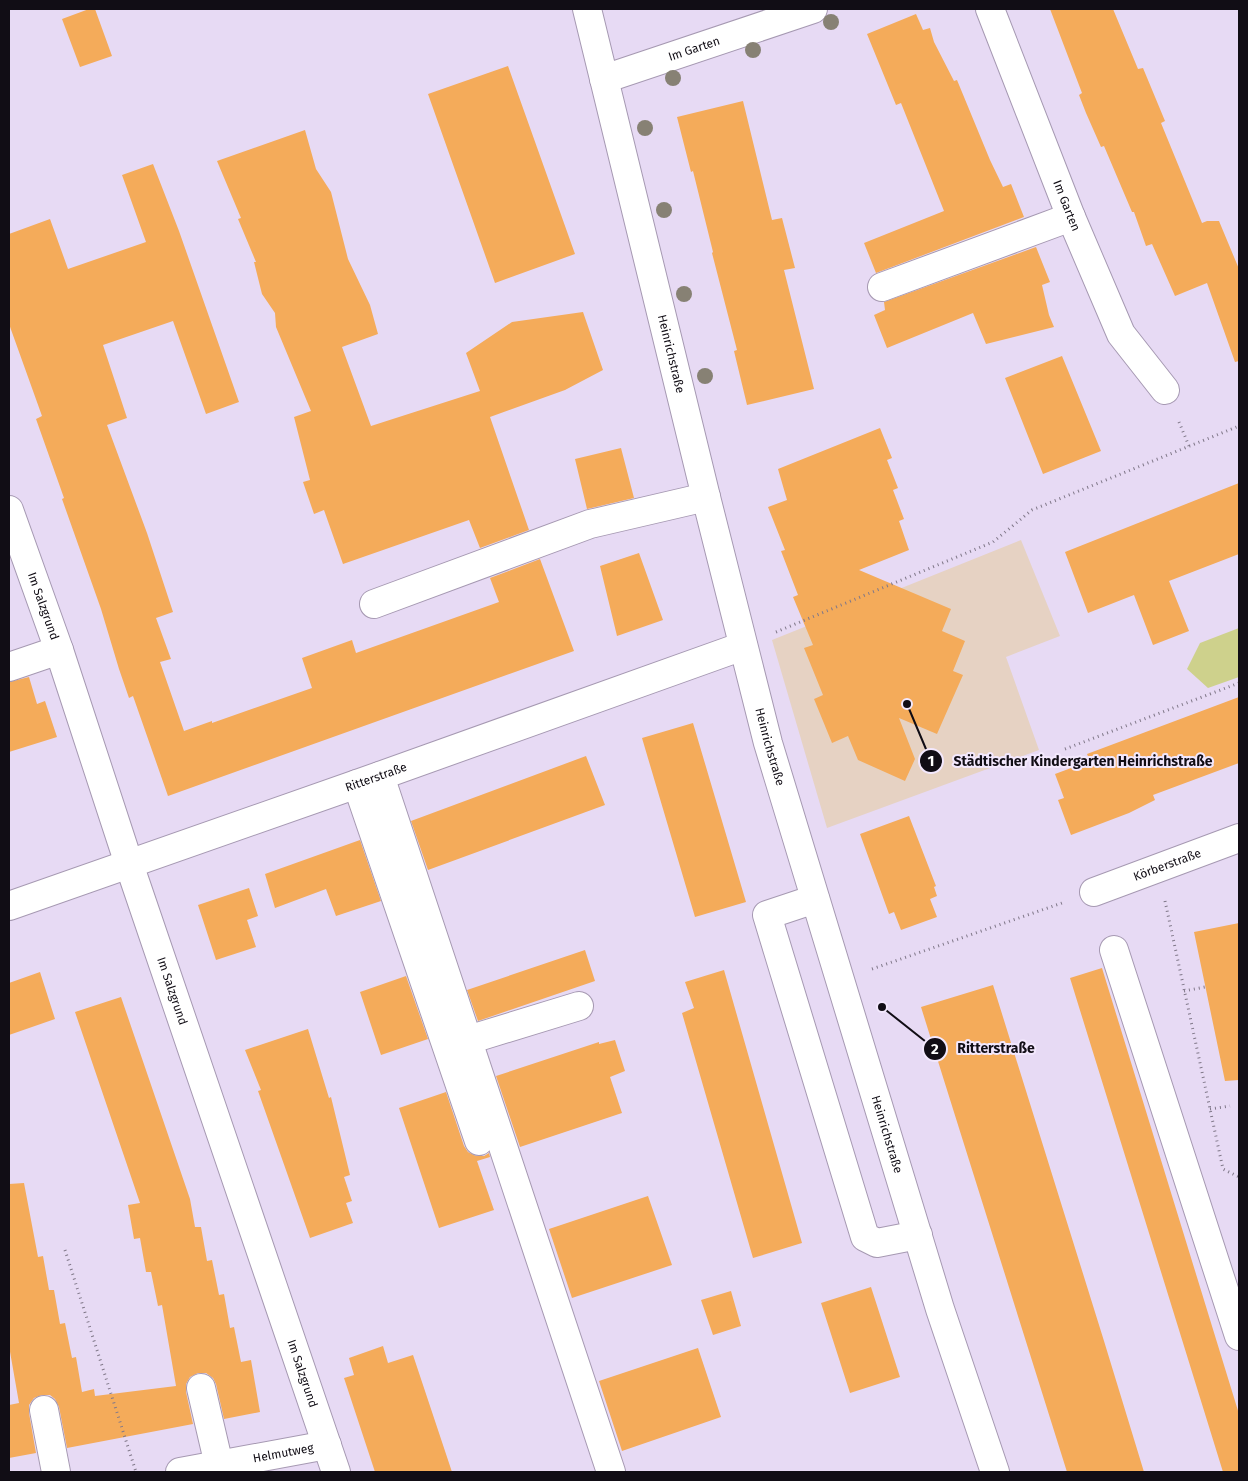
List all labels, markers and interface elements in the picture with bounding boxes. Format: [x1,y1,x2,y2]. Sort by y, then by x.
street label: Im Garten [666,34,722,64]
street label: Im Garten [1050,178,1083,233]
street label: Heinrichstraße [655,313,687,395]
street label: Im Salzgrund [25,570,62,642]
street label: Heinrichstraße [752,706,788,787]
callout: Städtischer Kindergarten Heinrichstraße [918,746,1222,775]
text: 1 [928,752,934,770]
text: Städtischer Kindergarten Heinrichstraße [954,753,1213,770]
street label: Ritterstraße [343,760,409,795]
street label: Körberstraße [1131,846,1203,884]
street label: Im Salzgrund [154,955,190,1027]
callout: Ritterstraße [922,1034,1045,1063]
text: 2 [931,1040,939,1058]
text: Ritterstraße [957,1040,1035,1057]
street label: Heinrichstraße [869,1094,905,1175]
street label: Im Salzgrund [284,1338,321,1409]
street label: Helmutweg [252,1440,315,1465]

